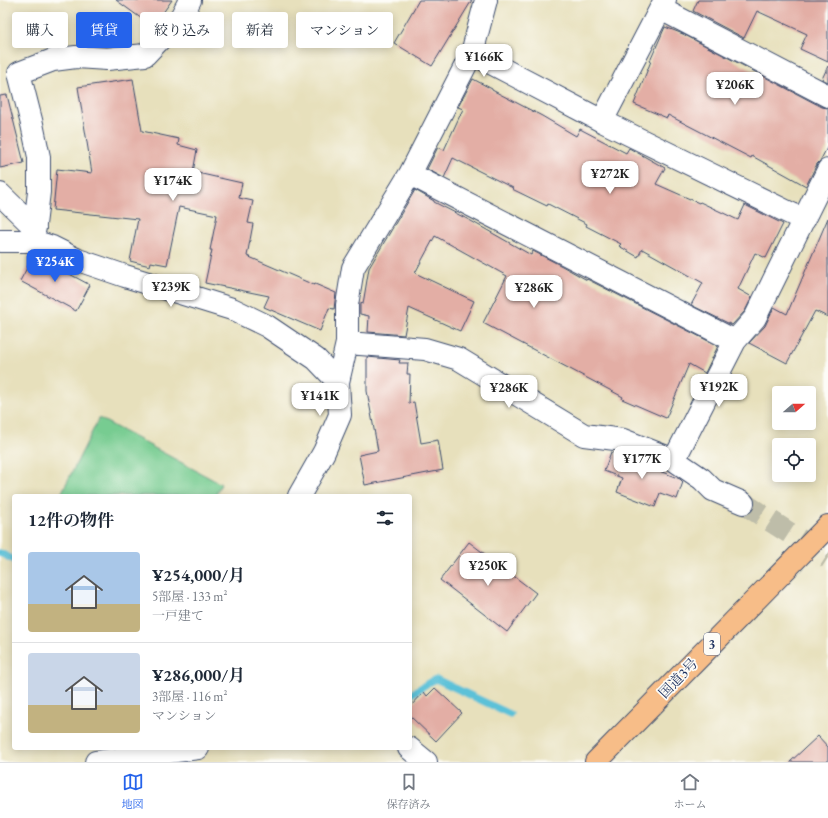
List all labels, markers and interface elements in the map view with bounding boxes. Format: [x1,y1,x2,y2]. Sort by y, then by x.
chip: 購入 [12,12,68,48]
chip: 賃貸 [76,12,132,48]
chip: 絞り込み [140,12,224,48]
chip: 新着 [232,12,288,48]
chip: マンション [296,12,393,48]
pin: ¥166K [456,44,512,78]
text: ¥166K [464,48,504,65]
pin: ¥206K [707,72,763,106]
text: ¥206K [715,76,755,93]
pin: ¥272K [582,161,638,195]
text: ¥272K [590,165,630,182]
pin: ¥174K [145,168,201,202]
text: ¥174K [153,172,193,189]
pin: ¥254K [27,249,83,283]
text: ¥254K [35,253,75,270]
pin: ¥239K [143,274,199,308]
pin: ¥286K [506,275,562,309]
text: ¥239K [151,278,191,295]
text: ¥286K [514,279,554,296]
pin: ¥192K [691,374,747,408]
pin: ¥286K [481,375,537,409]
text: ¥192K [699,378,739,395]
text: ¥286K [489,379,529,396]
pin: ¥141K [292,383,348,417]
north arrow [772,386,816,430]
map controls [772,386,816,482]
text: ¥141K [300,387,340,404]
button: locate [772,438,816,482]
pin: ¥177K [614,446,670,480]
text: ¥177K [622,450,662,467]
icon: filters [374,507,396,529]
text: 12件の物件 [28,509,114,531]
pin: ¥250K [460,553,516,587]
text: ¥250K [468,557,508,574]
text: ¥254,000/月 [152,564,245,586]
icon: home [60,568,108,616]
text: 5部屋 · 133 m² [152,588,227,605]
text: 一戸建て [152,607,204,624]
road number: 3 [704,633,720,655]
street label: 国道3号 [655,654,701,702]
text: ¥286,000/月 [152,664,245,686]
icon: home [60,669,108,717]
text: 3部屋 · 116 m² [152,688,227,705]
text: マンション [152,707,216,724]
tab: 地図 [122,771,144,811]
tab: 保存済み [387,771,431,811]
tab: ホーム [674,771,707,811]

